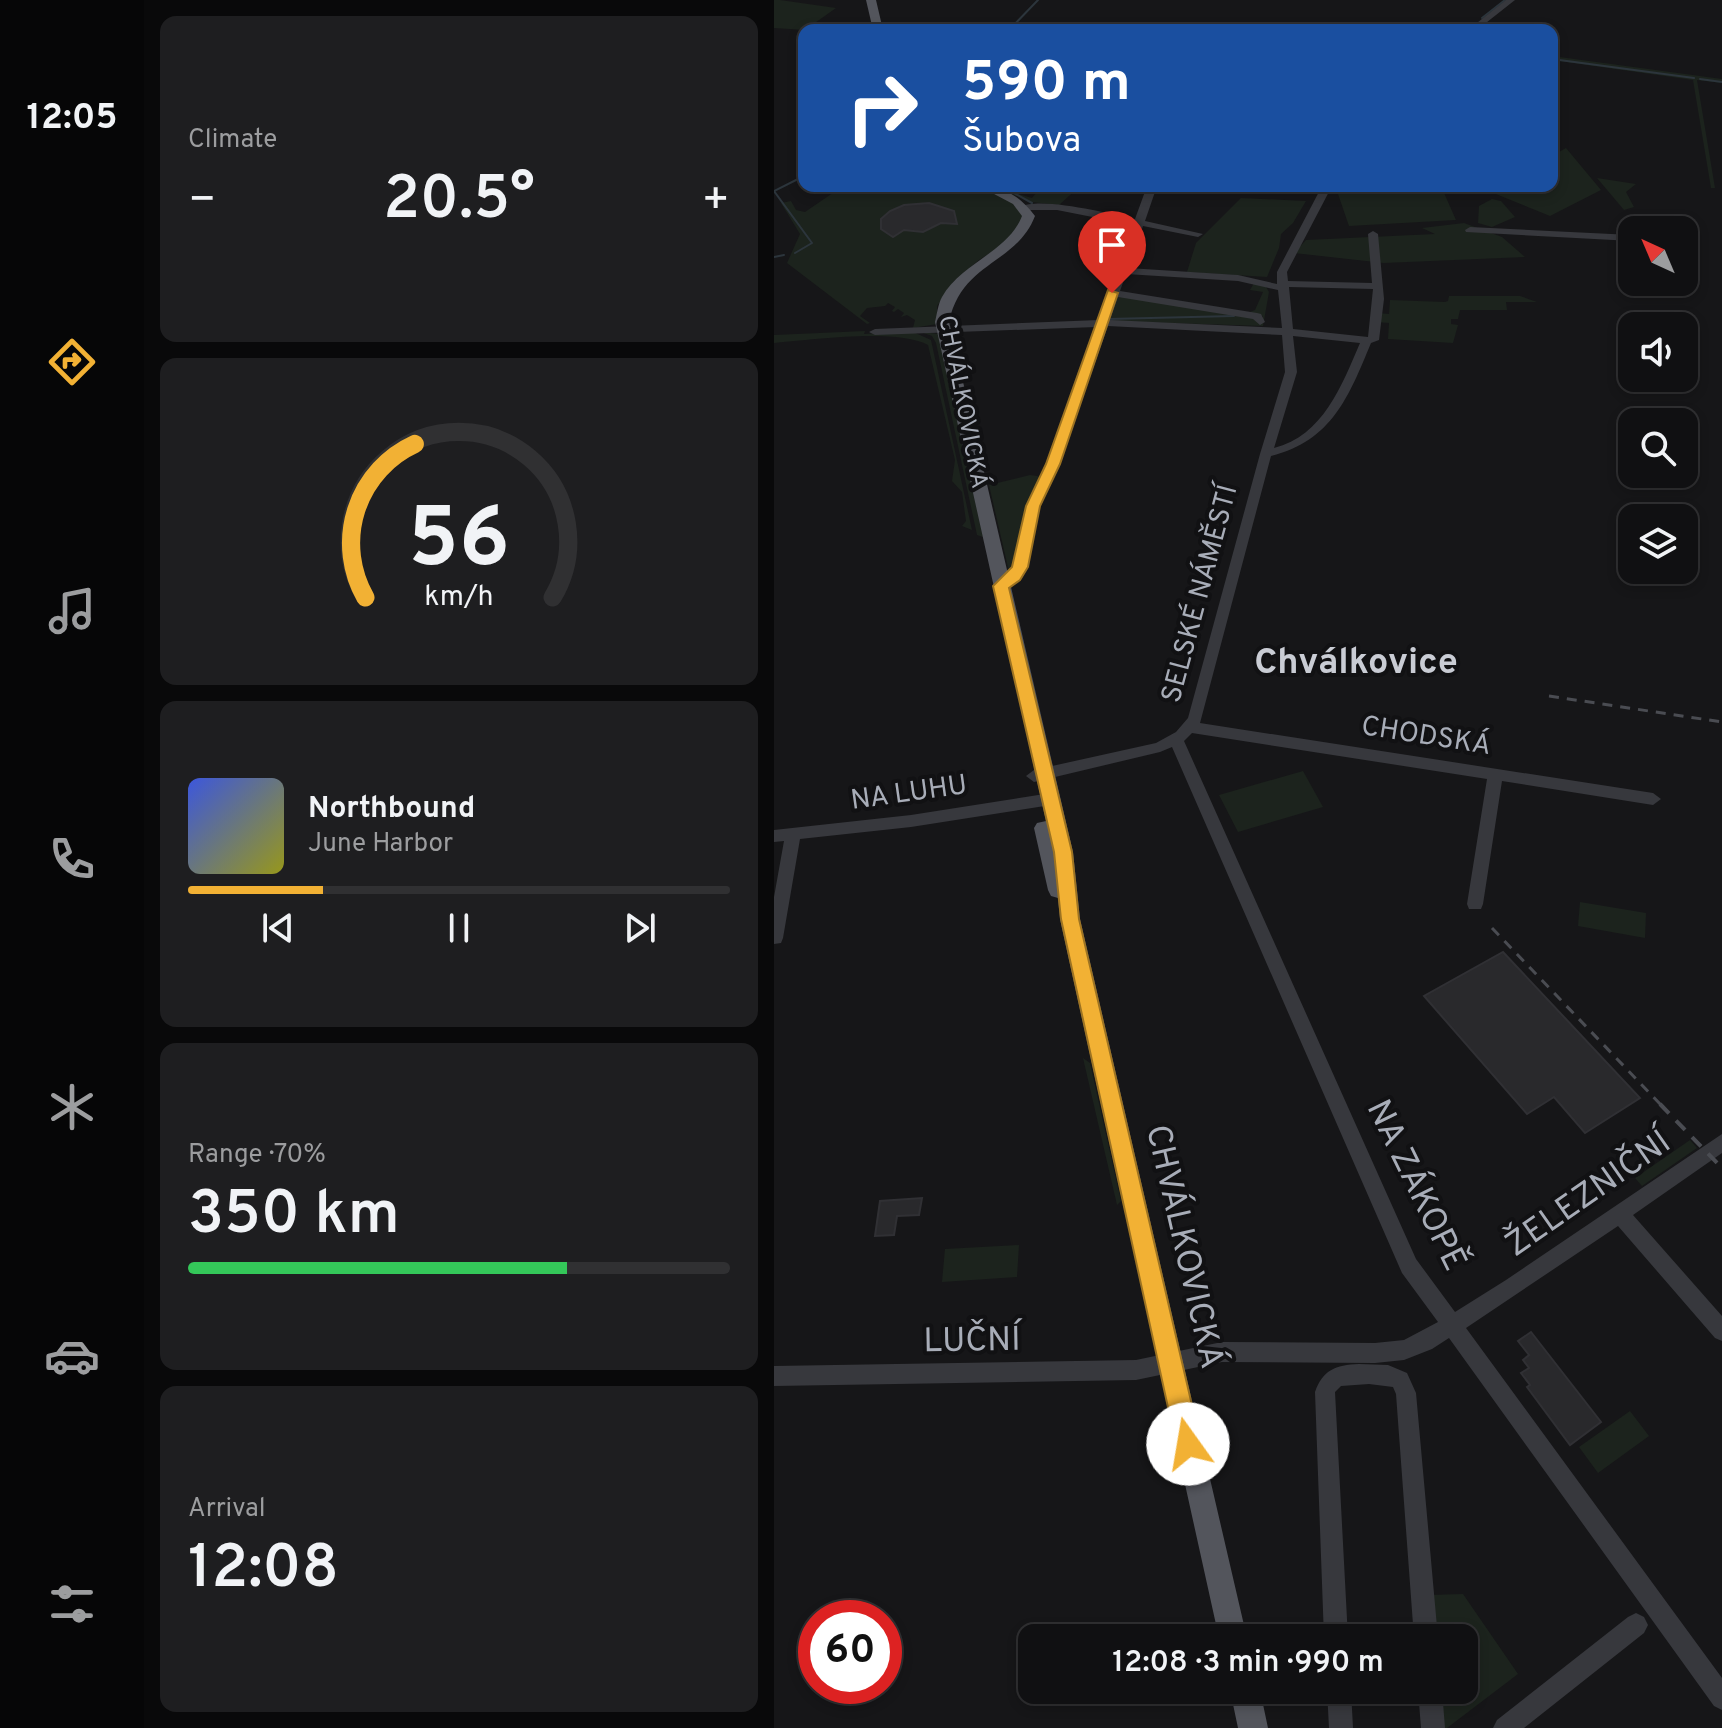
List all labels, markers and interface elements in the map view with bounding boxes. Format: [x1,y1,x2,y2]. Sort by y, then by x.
text: 590 m [962,50,1131,120]
icon: right [830,56,934,160]
text: 12:05 [27,96,117,142]
text: Šubova [962,119,1081,165]
text: Climate [188,124,277,157]
text: 20.5° [383,164,535,240]
text: − [188,174,216,230]
text: + [702,174,730,230]
pin [1078,211,1146,293]
north arrow [1618,216,1698,296]
map controls [1618,216,1698,584]
icon: arrive [1090,223,1134,267]
button: sound [1618,312,1698,392]
street label: CHVÁLKOVICKÁ [931,313,995,491]
icon: directions [44,334,100,390]
button: search [1618,408,1698,488]
street label: SELSKÉ NÁMĚSTÍ [1153,479,1248,707]
text: 56 [408,490,510,595]
button: layers [1618,504,1698,584]
text: km/h [424,580,494,616]
icon: music [44,583,100,639]
district label: Chválkovice [1254,641,1458,687]
street label: CHODSKÁ [1359,707,1494,765]
street label: NA LUHU [848,768,970,820]
text: Northbound [308,791,475,828]
text: June Harbor [308,828,453,861]
icon: phone [44,831,100,887]
icon: previous [256,906,300,950]
icon: pause [437,906,481,950]
icon: next [618,906,662,950]
icon: climate [44,1079,100,1135]
street label: NA ZÁKOPĚ [1355,1092,1477,1279]
street label: ŽELEZNIČNÍ [1497,1119,1682,1268]
street label: CHVÁLKOVICKÁ [1134,1120,1234,1373]
text: Range · 70% [188,1139,326,1172]
text: 350 km [188,1179,400,1255]
street label: LUČNÍ [923,1318,1023,1364]
icon: car [44,1328,100,1384]
position arrow [1146,1402,1230,1486]
text: Arrival [188,1493,266,1526]
text: 12:08 [188,1533,339,1609]
icon: filters [44,1576,100,1632]
speed limit sign: 60 [798,1600,902,1704]
text: 12:08 · 3 min · 990 m [1112,1645,1384,1682]

